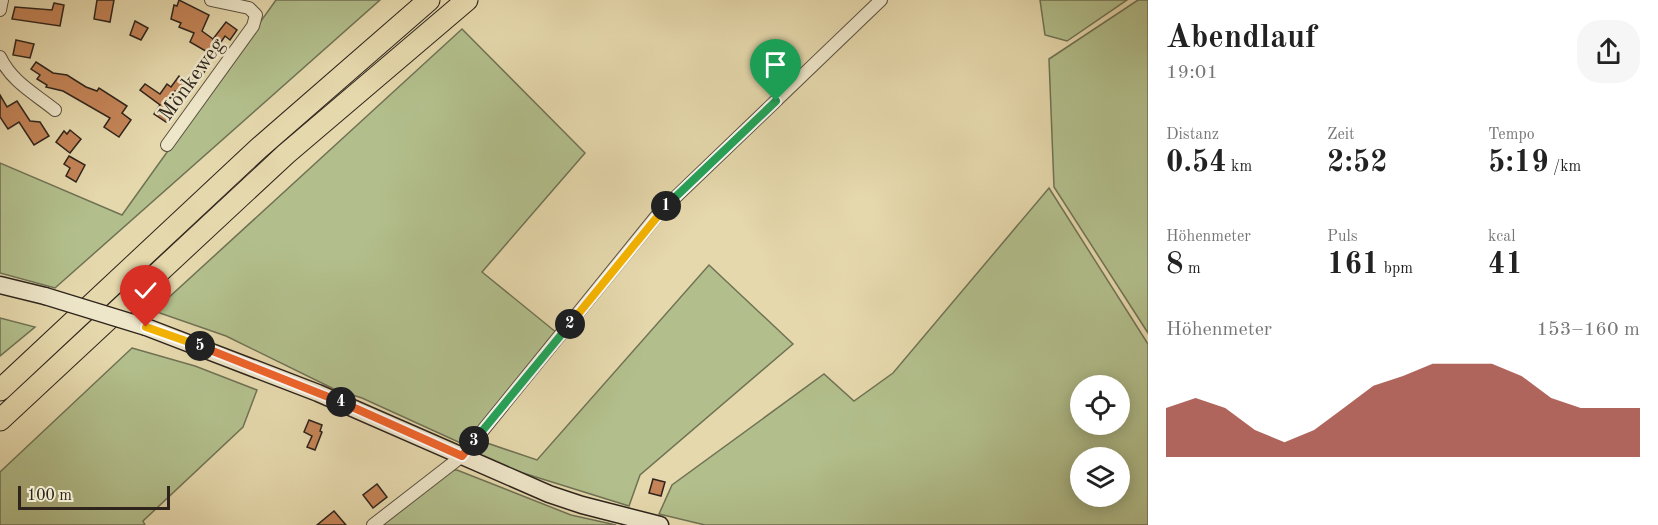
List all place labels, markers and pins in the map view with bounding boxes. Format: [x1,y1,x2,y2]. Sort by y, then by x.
pin [750,39,801,101]
pin: 1 [651,191,681,221]
pin [120,265,171,327]
pin: 2 [555,309,585,339]
pin: 5 [185,331,215,361]
pin: 4 [326,387,356,417]
pin: 3 [459,426,489,456]

